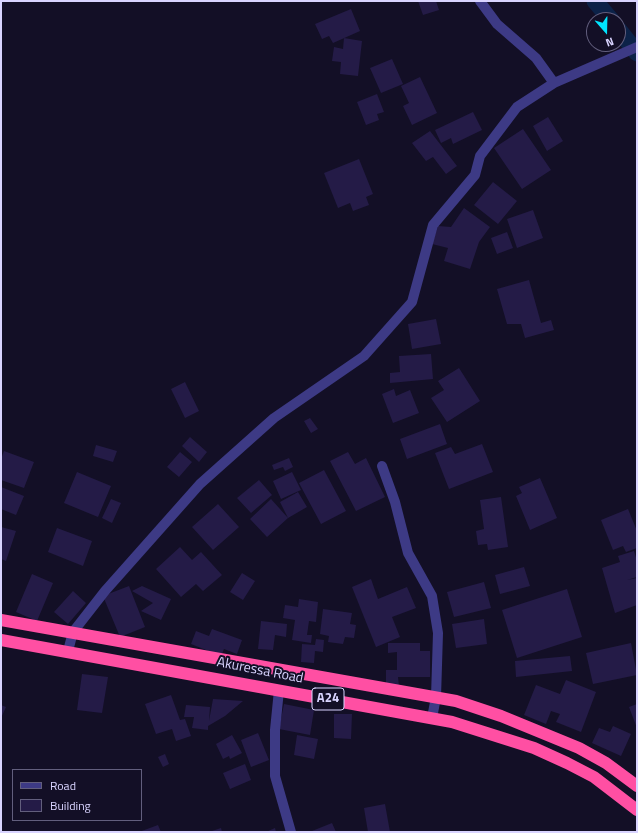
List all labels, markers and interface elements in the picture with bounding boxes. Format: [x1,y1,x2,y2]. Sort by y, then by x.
north arrow [586,12,626,52]
text: N [603,34,616,51]
street label: Akuressa Road [215,654,305,688]
road number: A24 [312,688,344,710]
legend [12,769,142,821]
text: Road [50,776,76,795]
text: Building [50,796,91,815]

